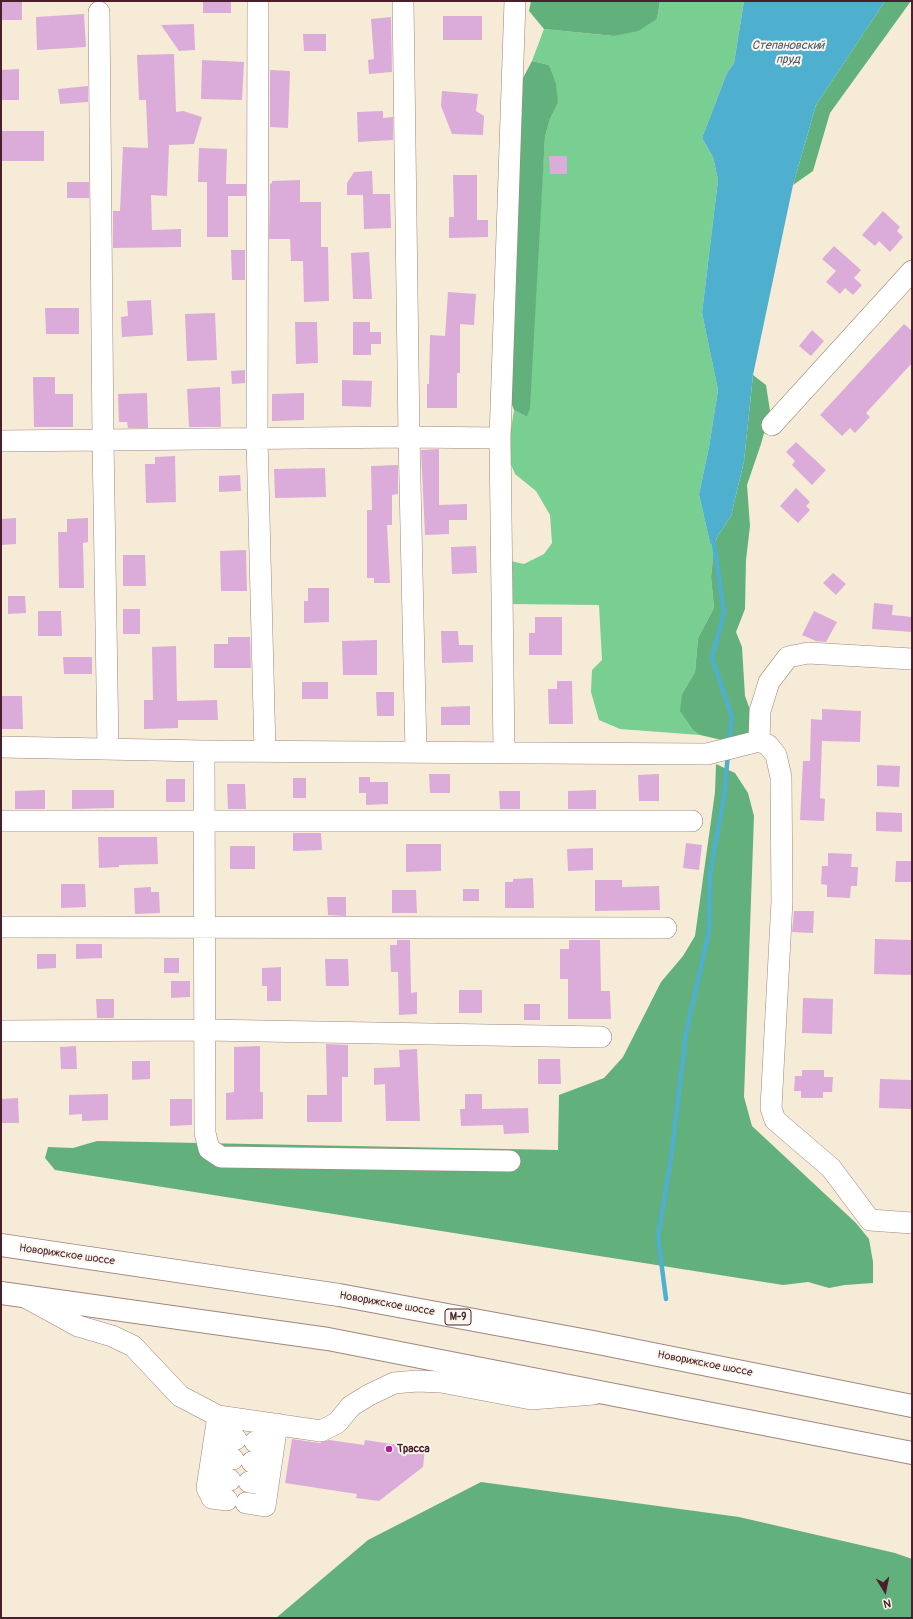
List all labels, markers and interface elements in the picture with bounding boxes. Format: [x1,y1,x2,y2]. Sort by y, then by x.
water label: Степановский пруд [752,39,824,67]
street label: Новорижское шоссе [18,1242,116,1268]
street label: Новорижское шоссе [338,1289,436,1319]
road number: М-9 [445,1309,471,1325]
street label: Новорижское шоссе [656,1348,754,1380]
place label: Трасса [397,1442,430,1456]
marker: Трасса [384,1444,394,1454]
north arrow [865,1571,905,1611]
text: N [882,1596,892,1610]

